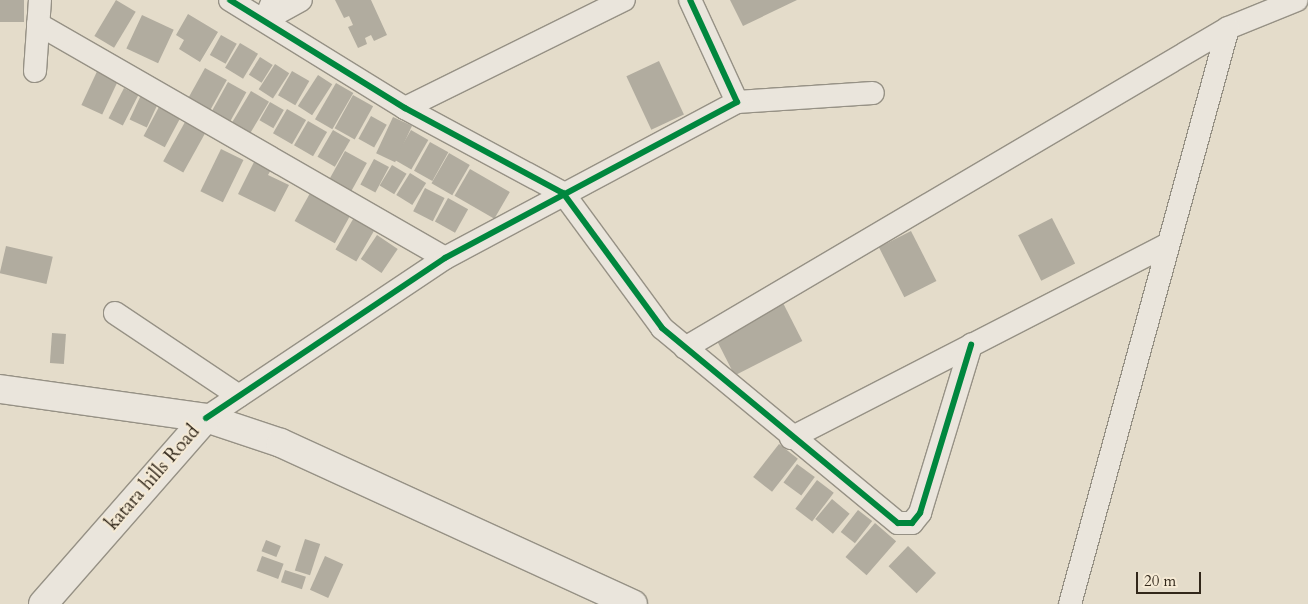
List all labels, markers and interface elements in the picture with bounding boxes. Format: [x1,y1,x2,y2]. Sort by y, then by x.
street label: katara hills Road [101,421,205,535]
scale bar [1138,562,1203,594]
text: 20 m [1144,571,1176,591]

